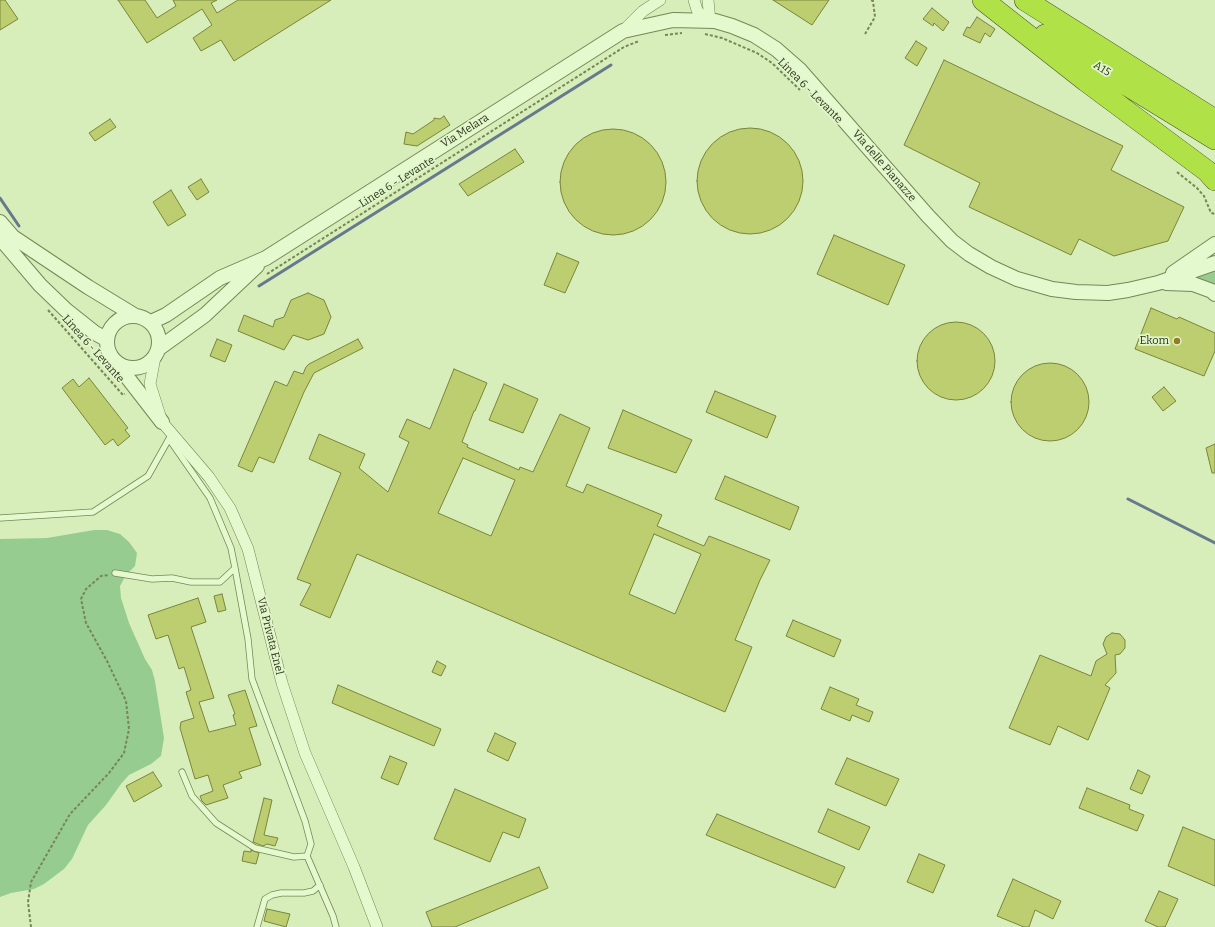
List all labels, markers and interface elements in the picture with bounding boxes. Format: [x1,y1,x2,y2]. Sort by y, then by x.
street label: Linea 6 - Levante [775,56,845,126]
street label: A15 [1091,59,1113,79]
street label: Via Melara [439,111,491,151]
street label: Via delle Pianazze [849,127,919,205]
street label: Linea 6 - Levante [357,154,437,210]
street label: Linea 6 - Levante [59,312,127,386]
place label: Ekom [1139,334,1169,348]
marker: Ekom [1172,336,1182,346]
street label: Via Privata Enel [254,596,286,676]

